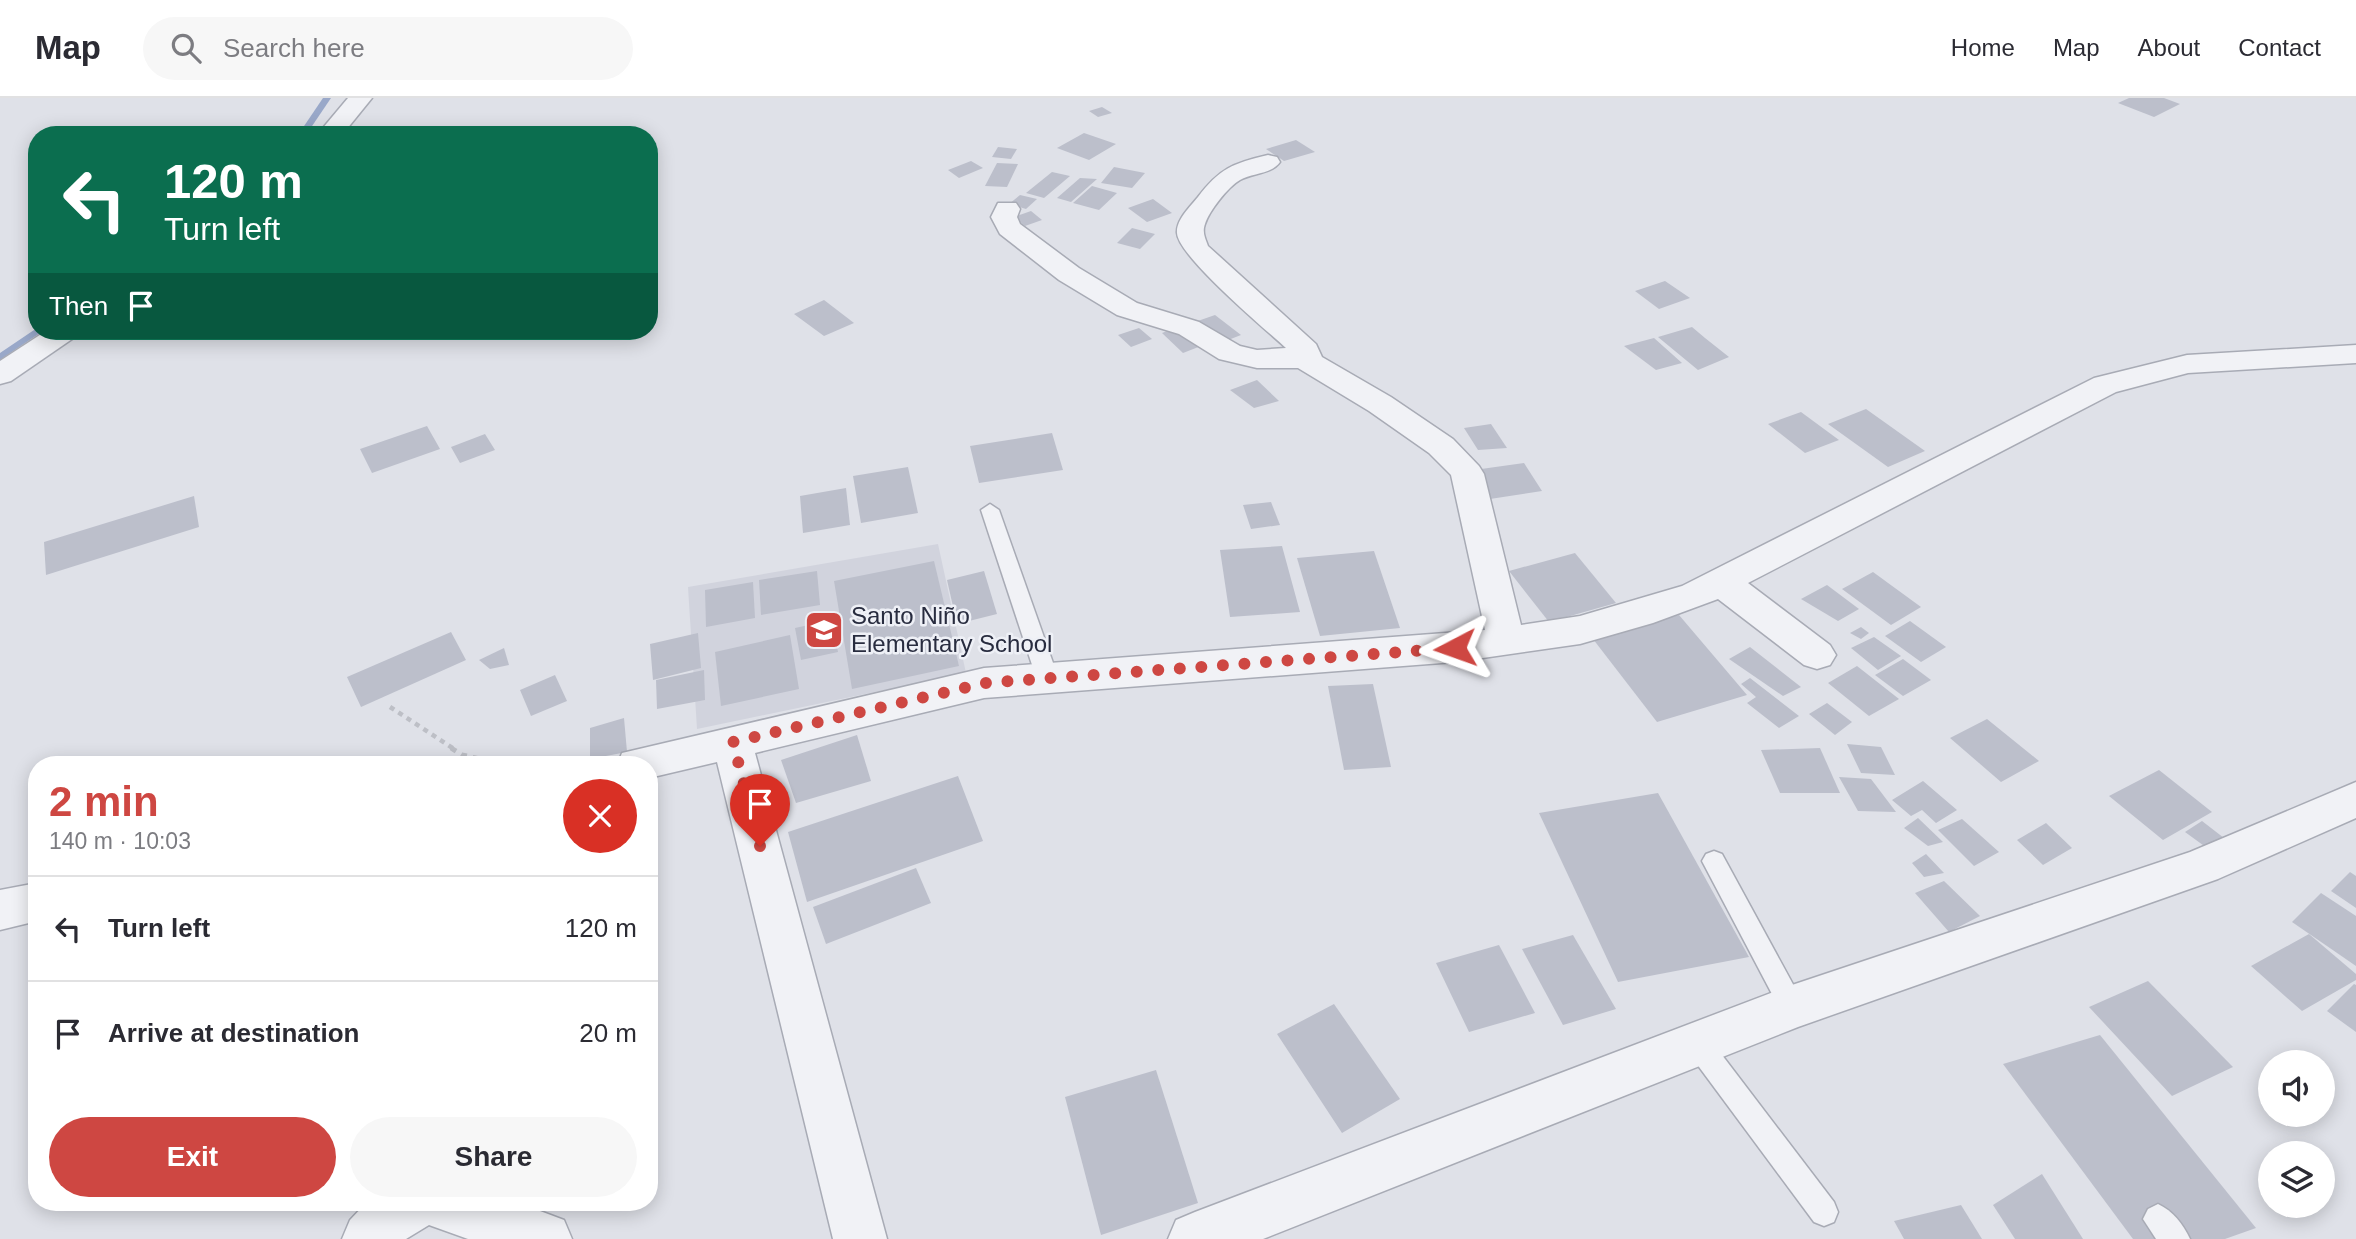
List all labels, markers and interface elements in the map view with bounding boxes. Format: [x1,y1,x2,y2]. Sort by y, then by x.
search box [143,17,633,80]
text: Map [35,29,101,66]
icon: search [167,29,205,67]
text: Search here [223,33,365,63]
text: Home [1951,34,2015,61]
text: Map [2053,34,2100,61]
text: About [2138,34,2200,61]
text: Contact [2238,34,2321,61]
icon: left [49,154,140,245]
text: 120 m [164,154,303,208]
text: Turn left [164,211,280,247]
icon: arrive [122,287,160,325]
text: Then [49,291,108,321]
place label: Santo Niño Elementary School [851,602,1052,657]
school or university icon: Santo Niño Elementary School [803,609,845,651]
position arrow [1418,611,1492,685]
pin [730,774,790,846]
text: 2 min [49,778,159,825]
button: close [563,779,637,853]
icon: arrive [741,785,779,823]
text: 140 m · 10:03 [49,828,191,854]
icon: left [49,910,87,948]
text: Turn left [108,913,210,943]
text: 120 m [565,913,637,943]
icon: arrive [49,1015,87,1053]
text: Arrive at destination [108,1018,359,1048]
text: 20 m [579,1018,637,1048]
map controls [2258,1050,2335,1218]
button: sound [2258,1050,2335,1127]
button: Exit [49,1117,336,1197]
button: Share [350,1117,637,1197]
button: layers [2258,1141,2335,1218]

